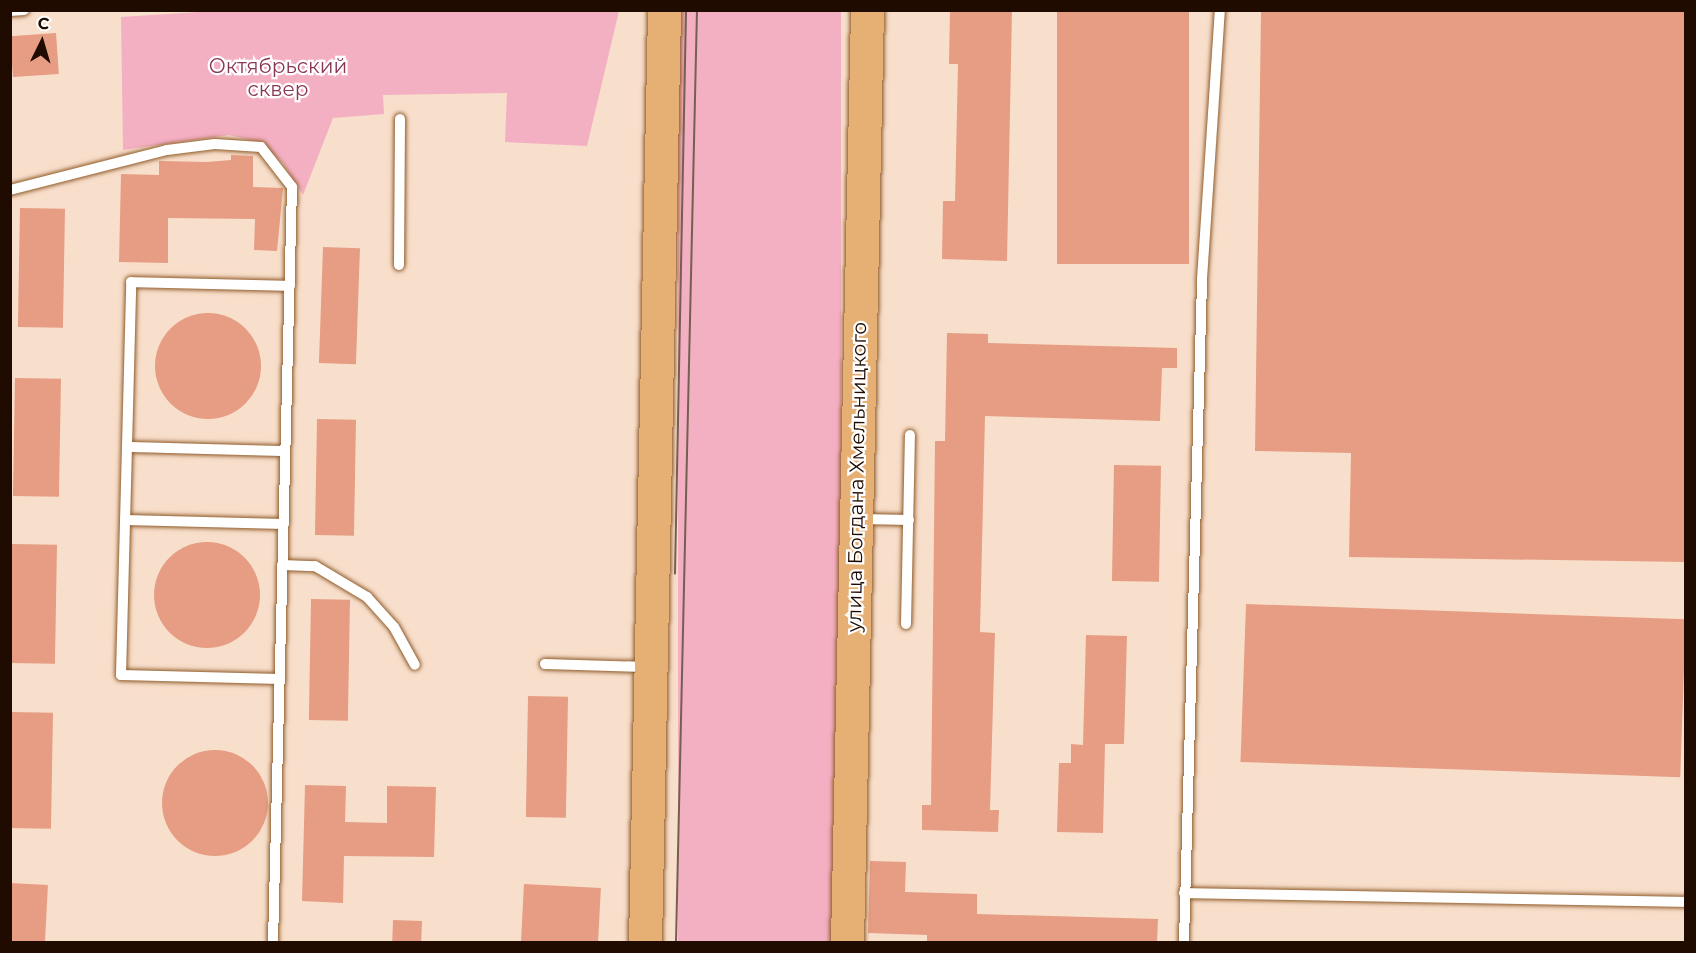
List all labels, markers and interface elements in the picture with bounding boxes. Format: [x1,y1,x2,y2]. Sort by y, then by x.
north arrow [12,12,72,72]
text: С [37,14,50,34]
park label: Октябрьский сквер [209,54,347,101]
street label: улица Богдана Хмельницкого [842,322,872,632]

